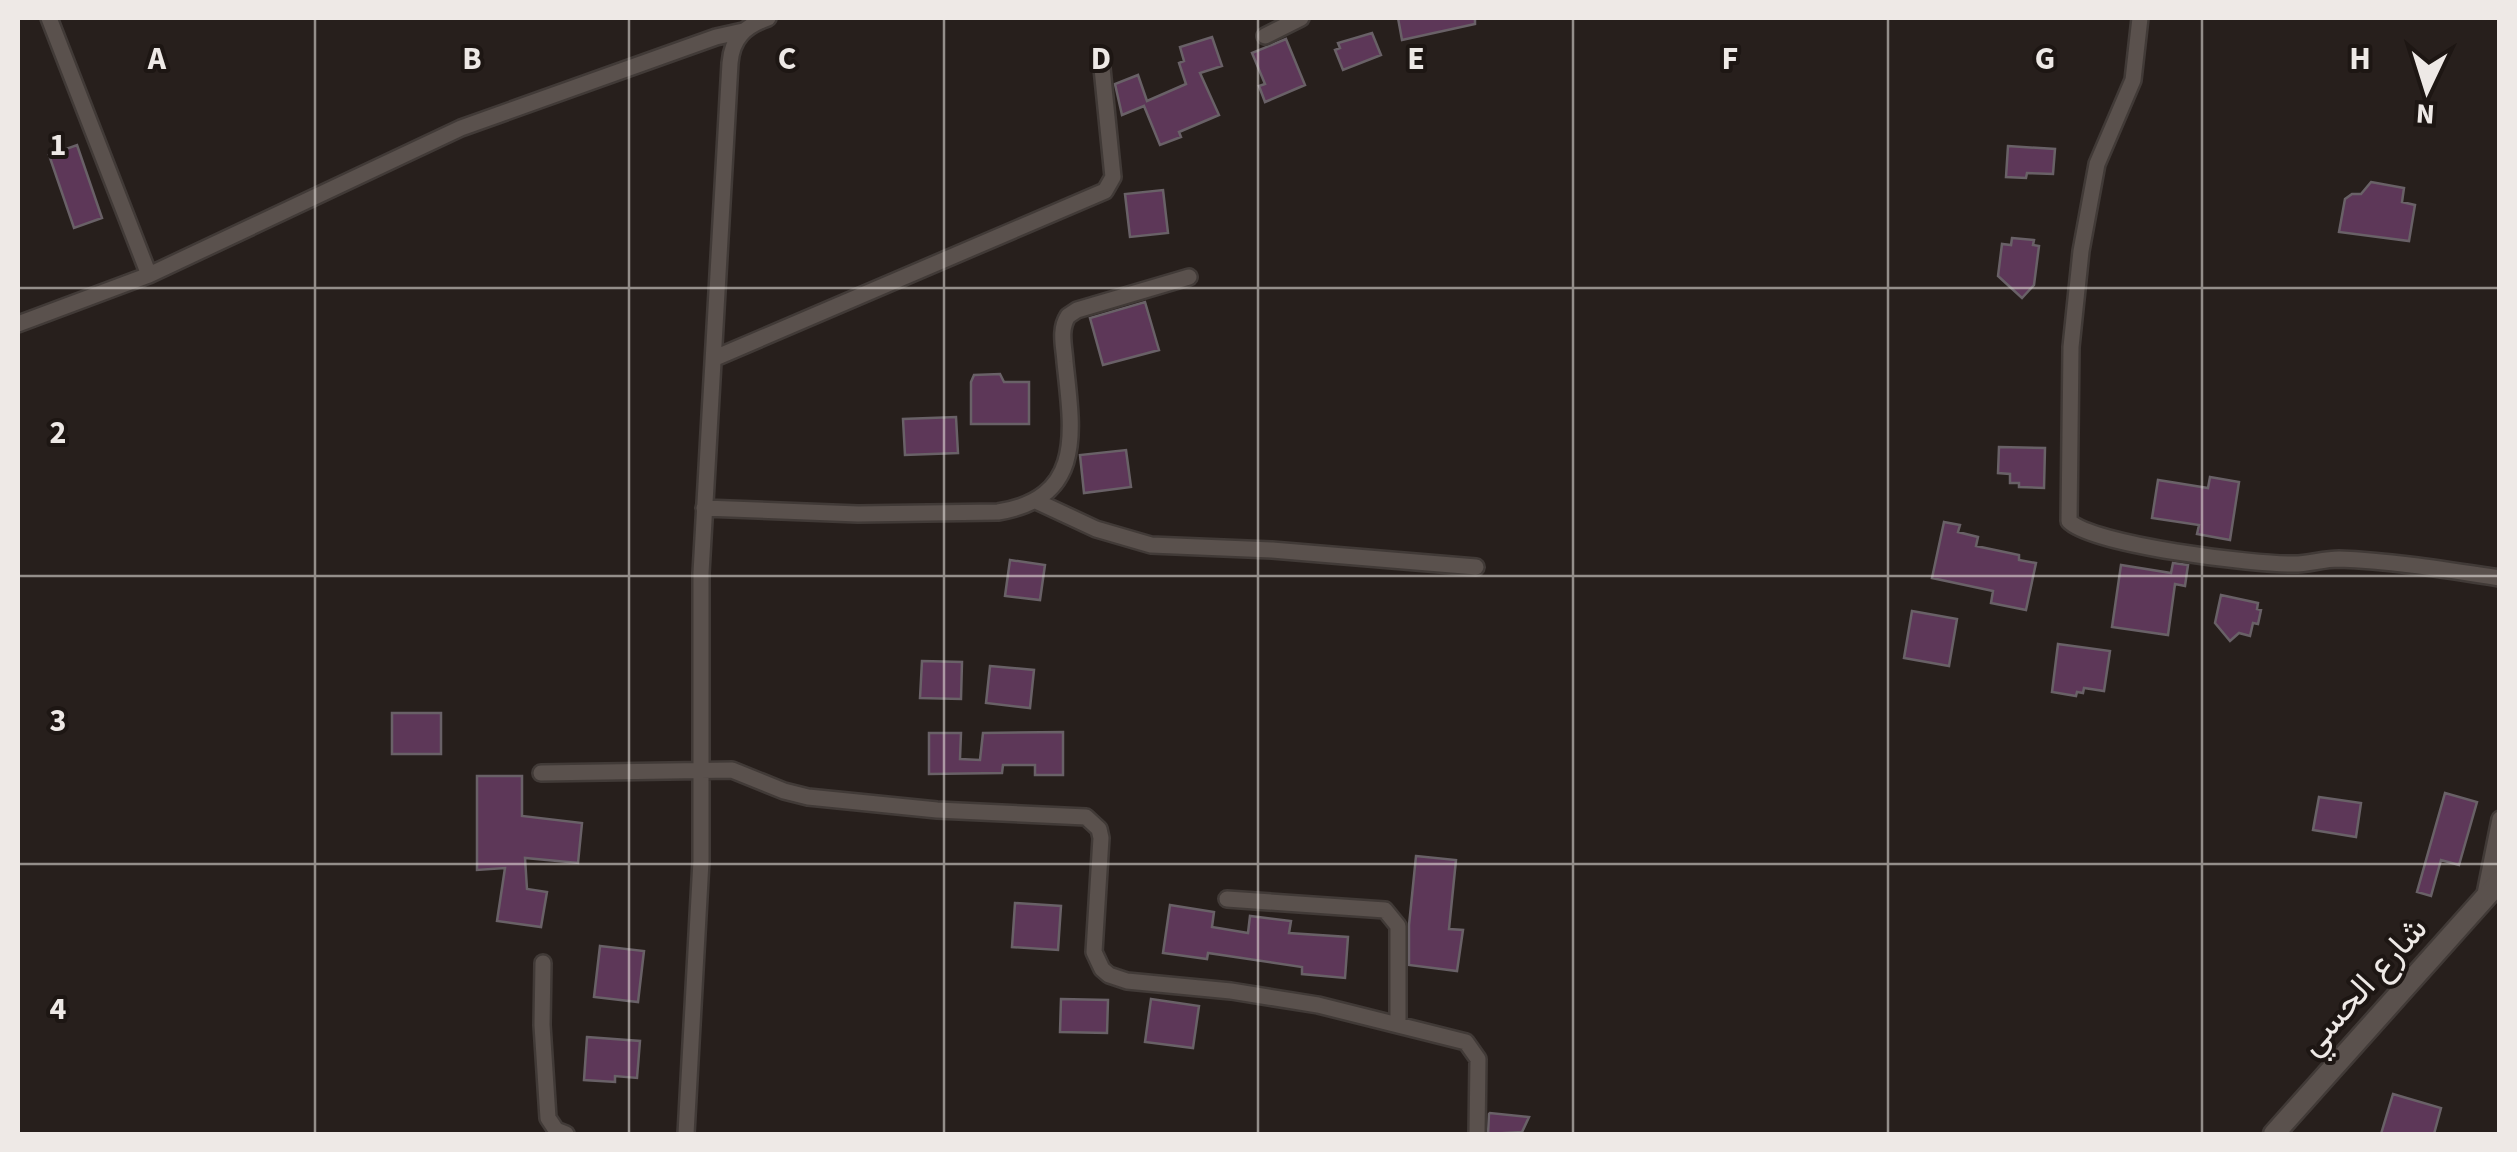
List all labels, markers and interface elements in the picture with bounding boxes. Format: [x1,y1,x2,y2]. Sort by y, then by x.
text: A [147,36,167,82]
text: B [462,36,482,82]
text: C [778,36,796,82]
text: D [1091,36,1111,82]
text: E [1407,36,1425,82]
text: F [1722,36,1738,82]
text: G [2035,36,2055,82]
text: H [2349,36,2371,82]
north arrow [2377,40,2477,140]
text: N [2415,93,2436,135]
text: 1 [50,122,66,168]
text: 2 [50,410,66,456]
text: 3 [50,698,66,744]
street label: شارع الحسي [2287,905,2441,1069]
text: 4 [50,986,67,1032]

